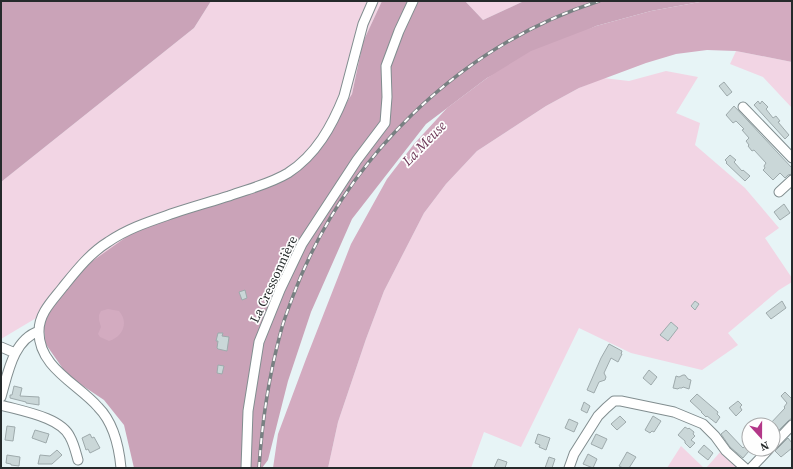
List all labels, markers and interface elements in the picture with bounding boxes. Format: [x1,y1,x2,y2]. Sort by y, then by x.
water label: La Meuse [397,116,451,171]
street label: La Cressonnière [246,233,301,326]
north arrow [741,417,781,457]
text: N [758,437,771,454]

